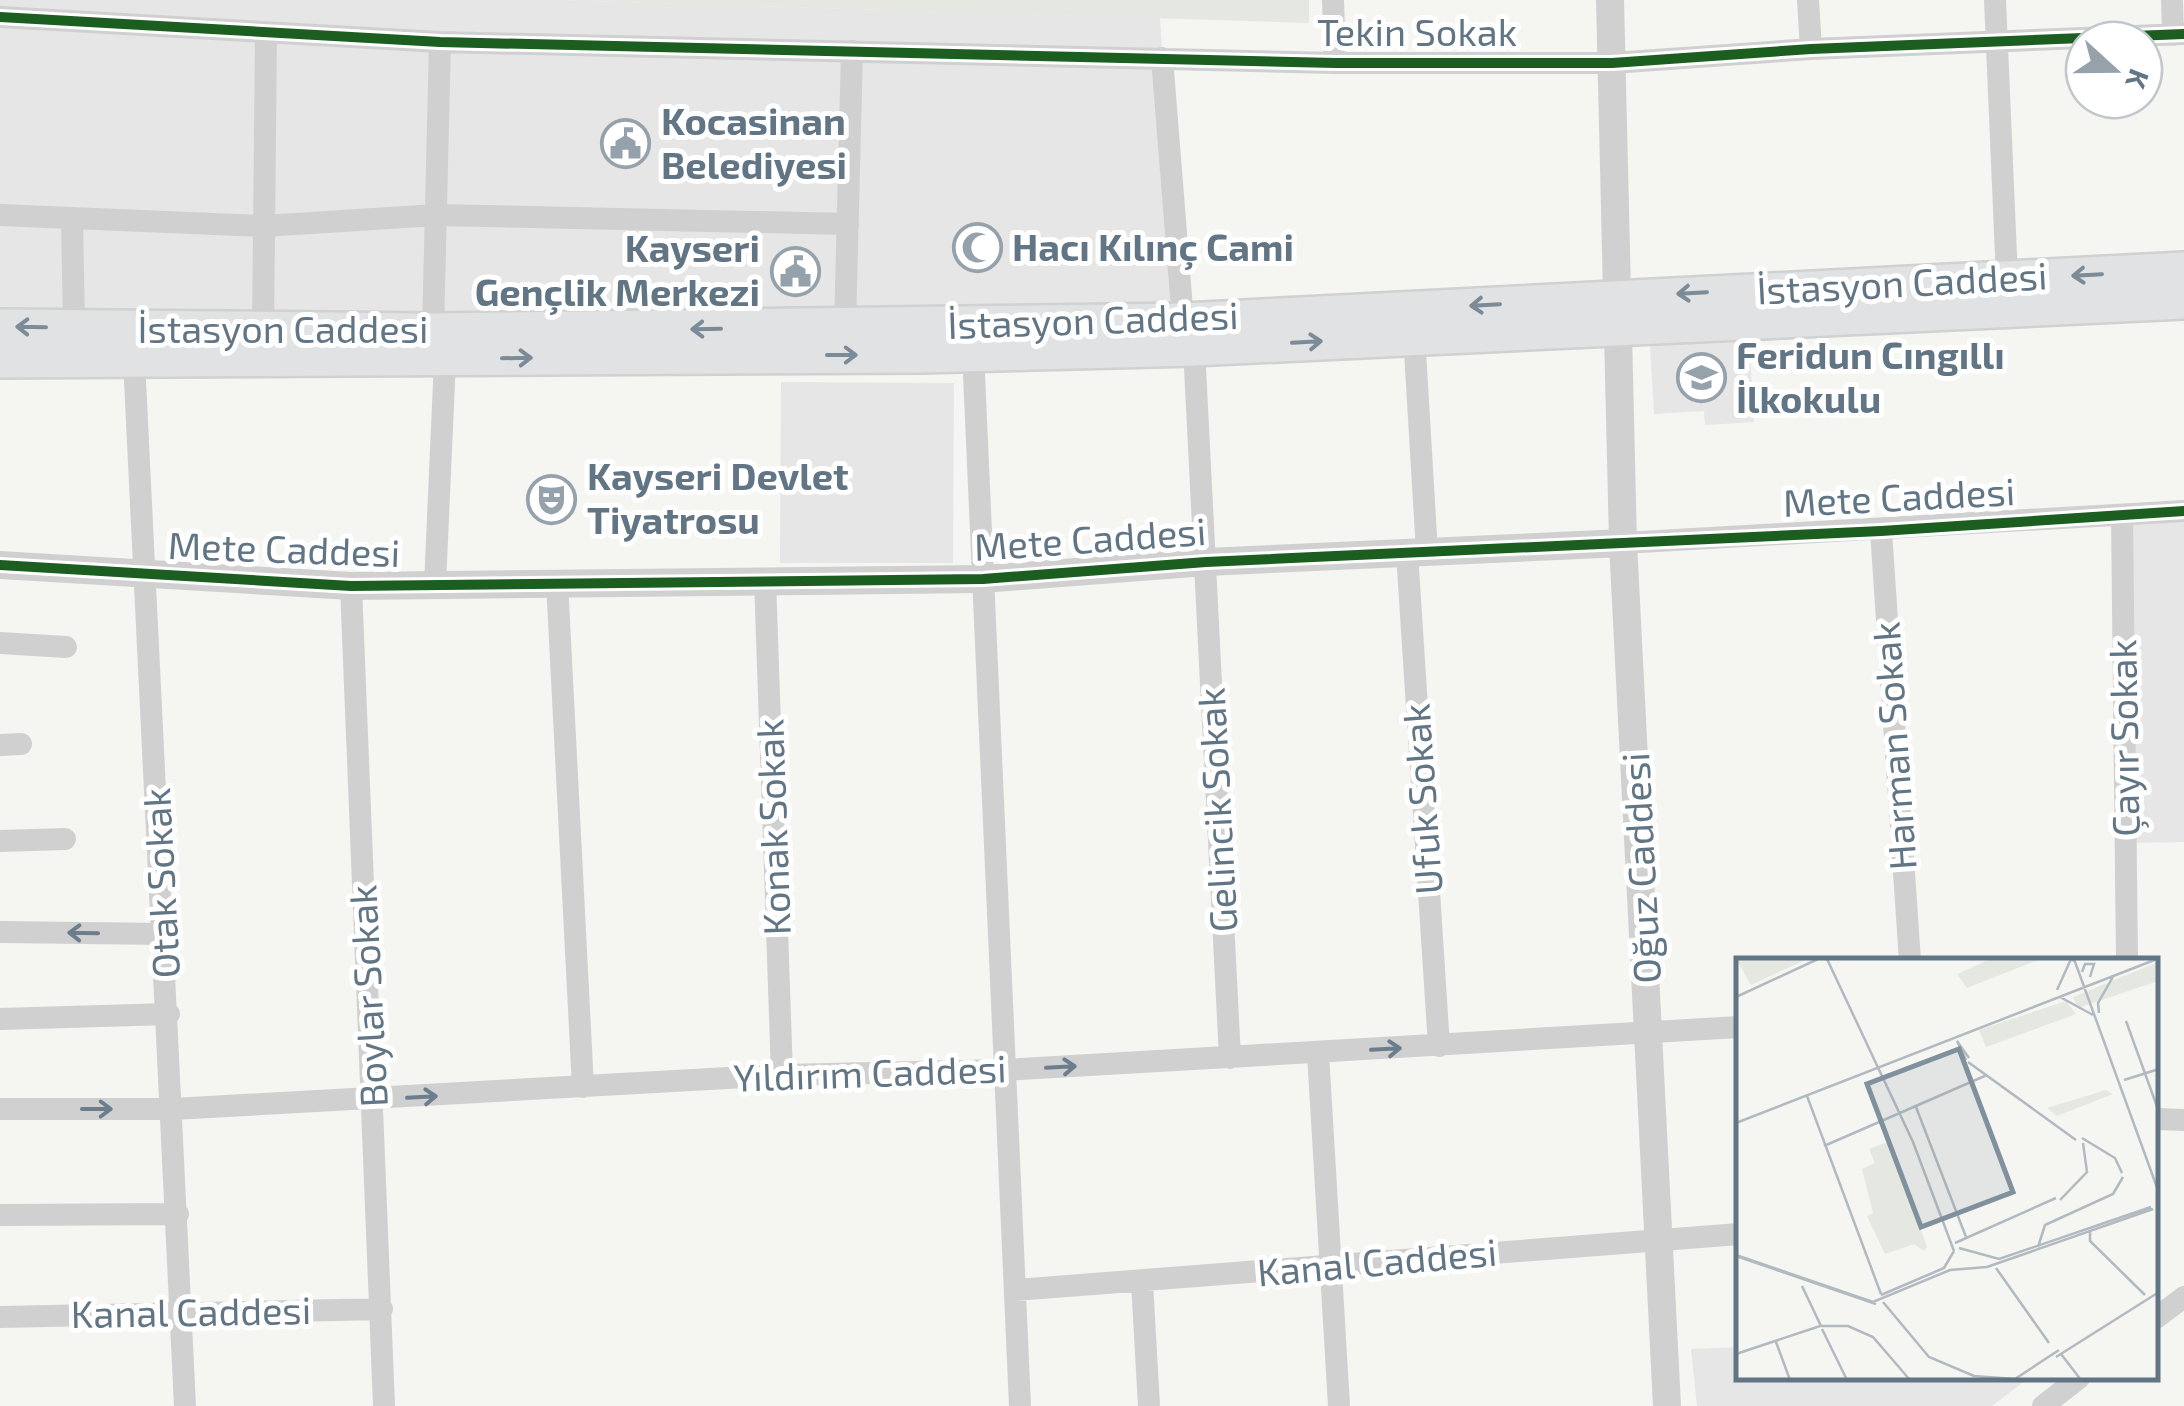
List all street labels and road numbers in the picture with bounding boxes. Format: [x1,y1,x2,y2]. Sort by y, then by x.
street label: Tekin Sokak [1317,8,1517,54]
street label: İstasyon Caddesi [1755,251,2048,313]
street label: İstasyon Caddesi [947,291,1239,347]
street label: İstasyon Caddesi [137,305,429,351]
street label: Mete Caddesi [1782,467,2016,525]
street label: Mete Caddesi [972,507,1207,569]
street label: Mete Caddesi [167,521,401,575]
street label: Harman Sokak [1861,621,1925,872]
street label: Çayır Sokak [2098,639,2149,837]
street label: Gelincik Sokak [1187,687,1245,934]
street label: Ufuk Sokak [1391,702,1451,896]
street label: Konak Sokak [745,718,799,936]
street label: Oğuz Caddesi [1611,751,1669,985]
street label: Otak Sokak [132,787,188,979]
street label: Boylar Sokak [338,884,396,1108]
street label: Yıldırım Caddesi [733,1044,1007,1100]
street label: Kanal Caddesi [1255,1228,1499,1294]
street label: Kanal Caddesi [70,1286,311,1336]

